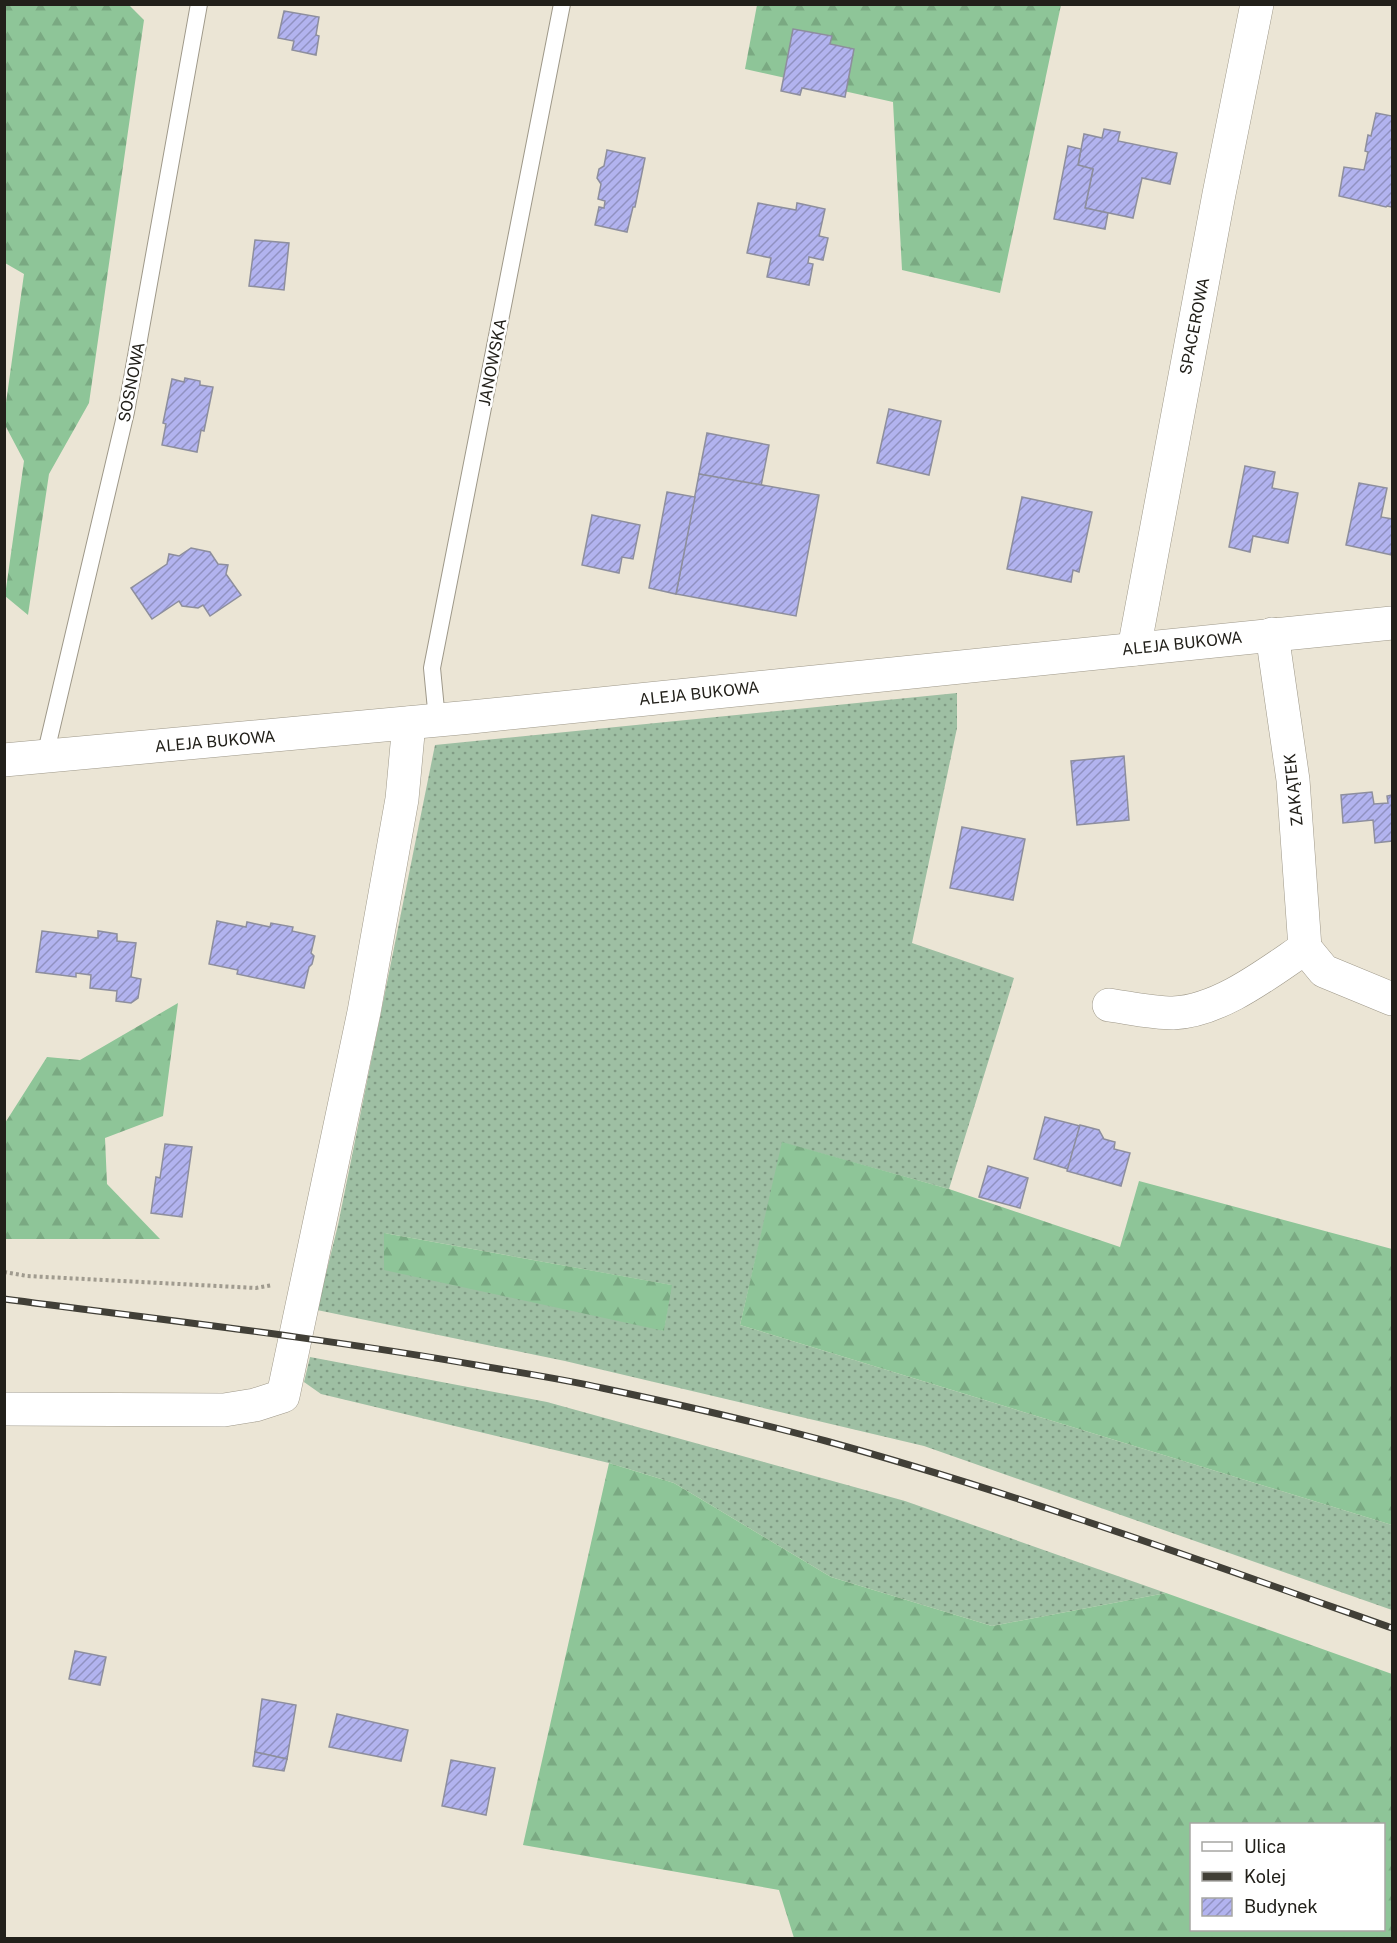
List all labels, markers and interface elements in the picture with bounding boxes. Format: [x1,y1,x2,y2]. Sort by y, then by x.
street label: SPACEROWA [1176,276,1213,376]
street label: JANOWSKA [475,317,510,407]
street label: SOSNOWA [114,340,149,424]
street label: ALEJA BUKOWA [1121,628,1243,659]
street label: ALEJA BUKOWA [638,678,760,709]
street label: ALEJA BUKOWA [154,727,276,756]
street label: ZAKĄTEK [1280,753,1307,827]
legend [1190,1823,1385,1931]
text: Ulica [1244,1836,1286,1857]
text: Kolej [1244,1866,1286,1887]
text: Budynek [1244,1896,1318,1917]

